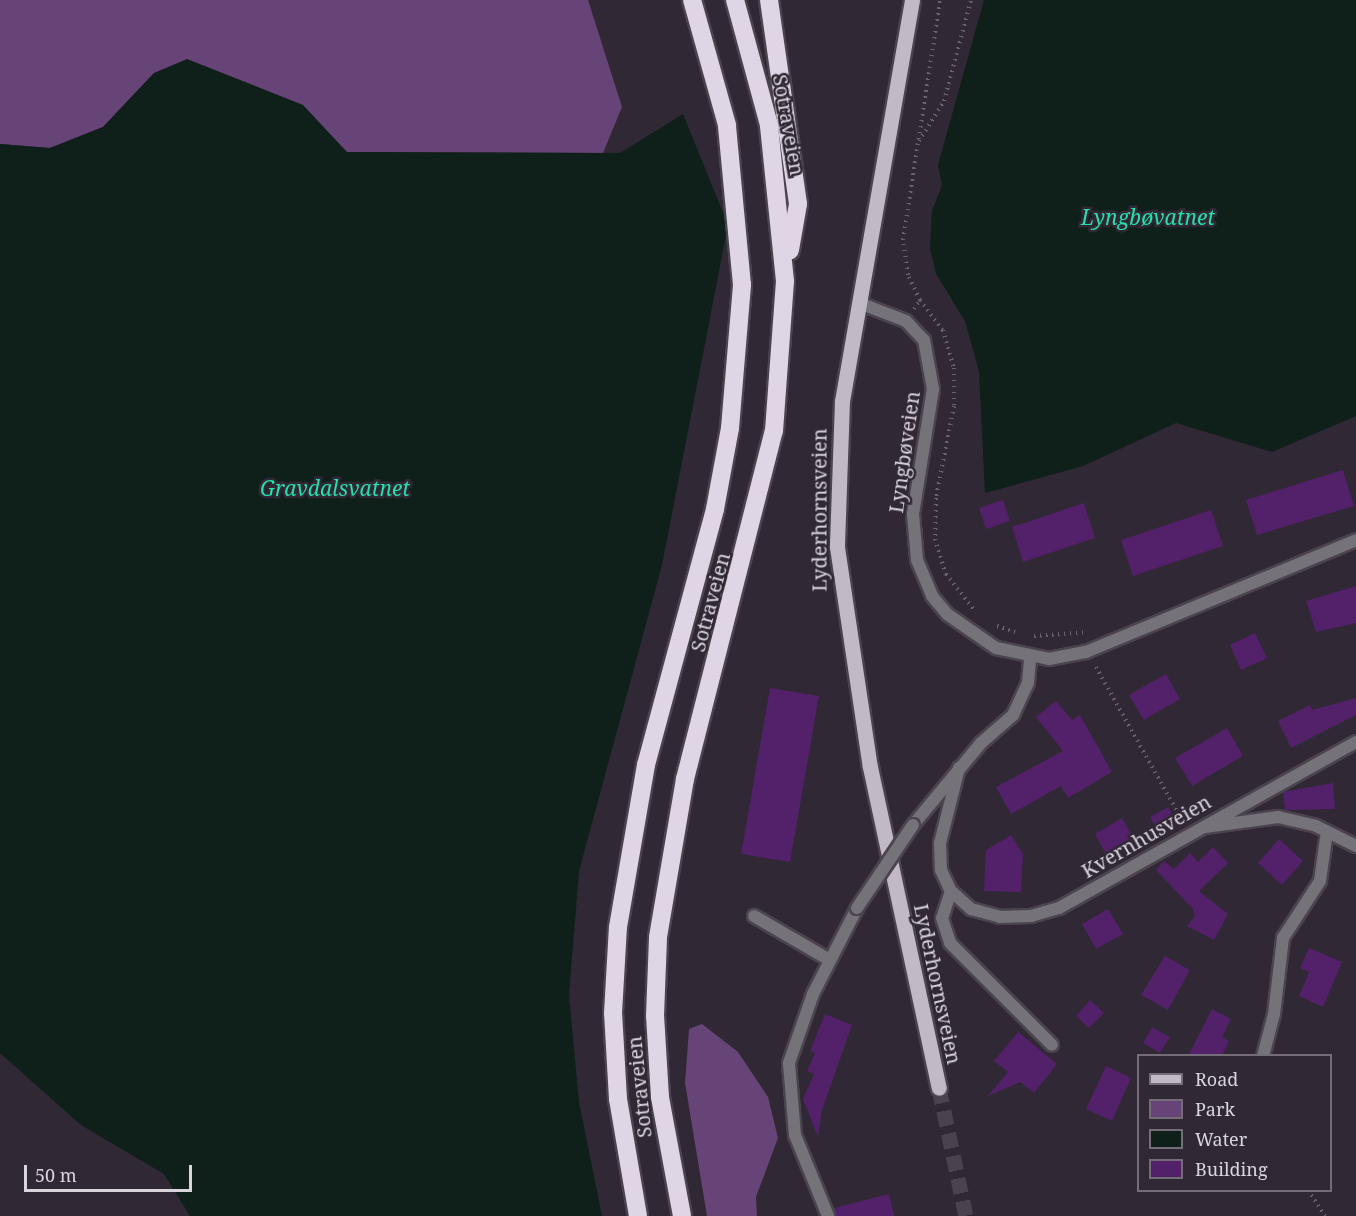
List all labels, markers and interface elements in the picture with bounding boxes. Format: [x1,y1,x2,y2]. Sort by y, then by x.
street label: Sotraveien [768,73,810,177]
water label: Lyngbøvatnet [1081,204,1215,230]
street label: Lyngbøveien [884,389,924,515]
street label: Lyderhornsveien [807,428,831,592]
water label: Gravdalsvatnet [260,475,410,501]
street label: Sotraveien [685,550,735,654]
street label: Kvernhusveien [1077,789,1215,883]
street label: Lyderhornsveien [909,902,967,1066]
street label: Sotraveien [622,1035,656,1139]
legend [1137,1054,1332,1192]
text: Road [1195,1067,1238,1091]
text: Park [1195,1097,1235,1121]
text: Water [1195,1127,1247,1151]
scale bar [27,1153,195,1191]
text: Building [1195,1157,1268,1181]
text: 50 m [35,1163,77,1187]

